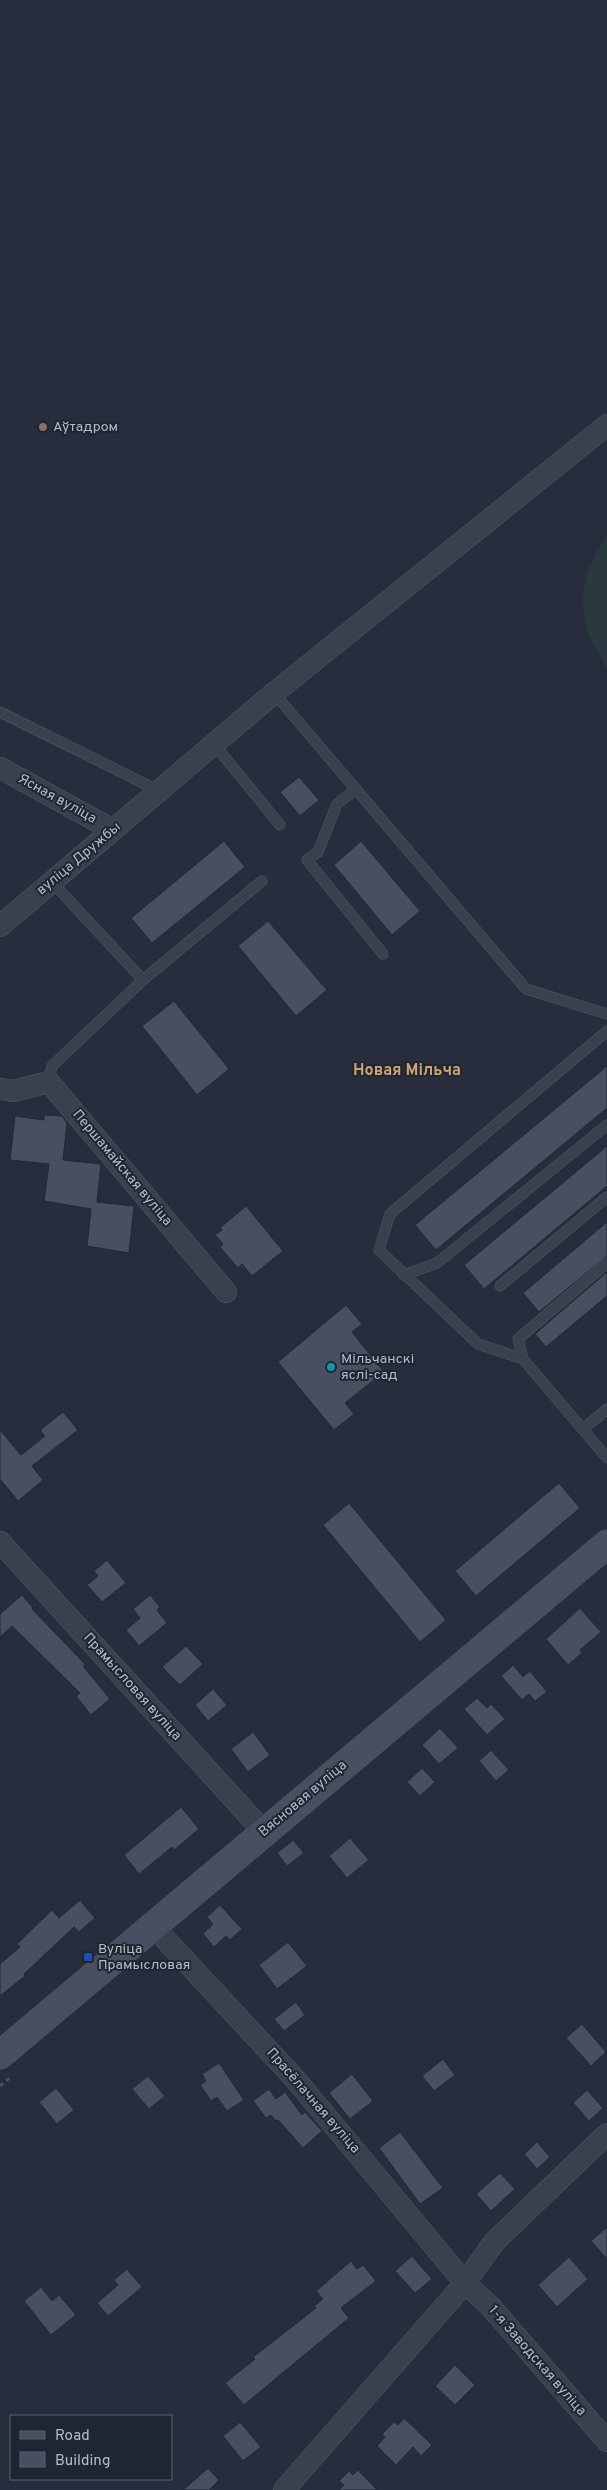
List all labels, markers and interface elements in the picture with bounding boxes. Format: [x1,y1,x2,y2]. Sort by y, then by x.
place label: Аўтадром [53,419,118,436]
marker: Аўтадром [37,421,49,433]
street label: Ясная вуліца [15,770,99,828]
street label: вуліца Дружбы [33,819,125,899]
district label: Новая Мільча [353,1061,461,1081]
street label: Першамайская вуліца [68,1106,176,1230]
place label: Мільчанскі яслі-сад [341,1351,414,1384]
marker: Мільчанскі яслі-сад [325,1361,337,1373]
street label: Прамысловая вуліца [79,1630,185,1744]
street label: Вясновая вуліца [255,1757,351,1841]
place label: Вуліца Прамысловая [98,1941,190,1974]
marker: Вуліца Прамысловая [82,1951,94,1963]
street label: Прасёлачная вуліца [263,2045,363,2157]
street label: 1-я Заводская вуліца [484,2302,590,2420]
legend [10,2415,172,2480]
text: Road [55,2427,90,2446]
text: Building [55,2452,110,2471]

